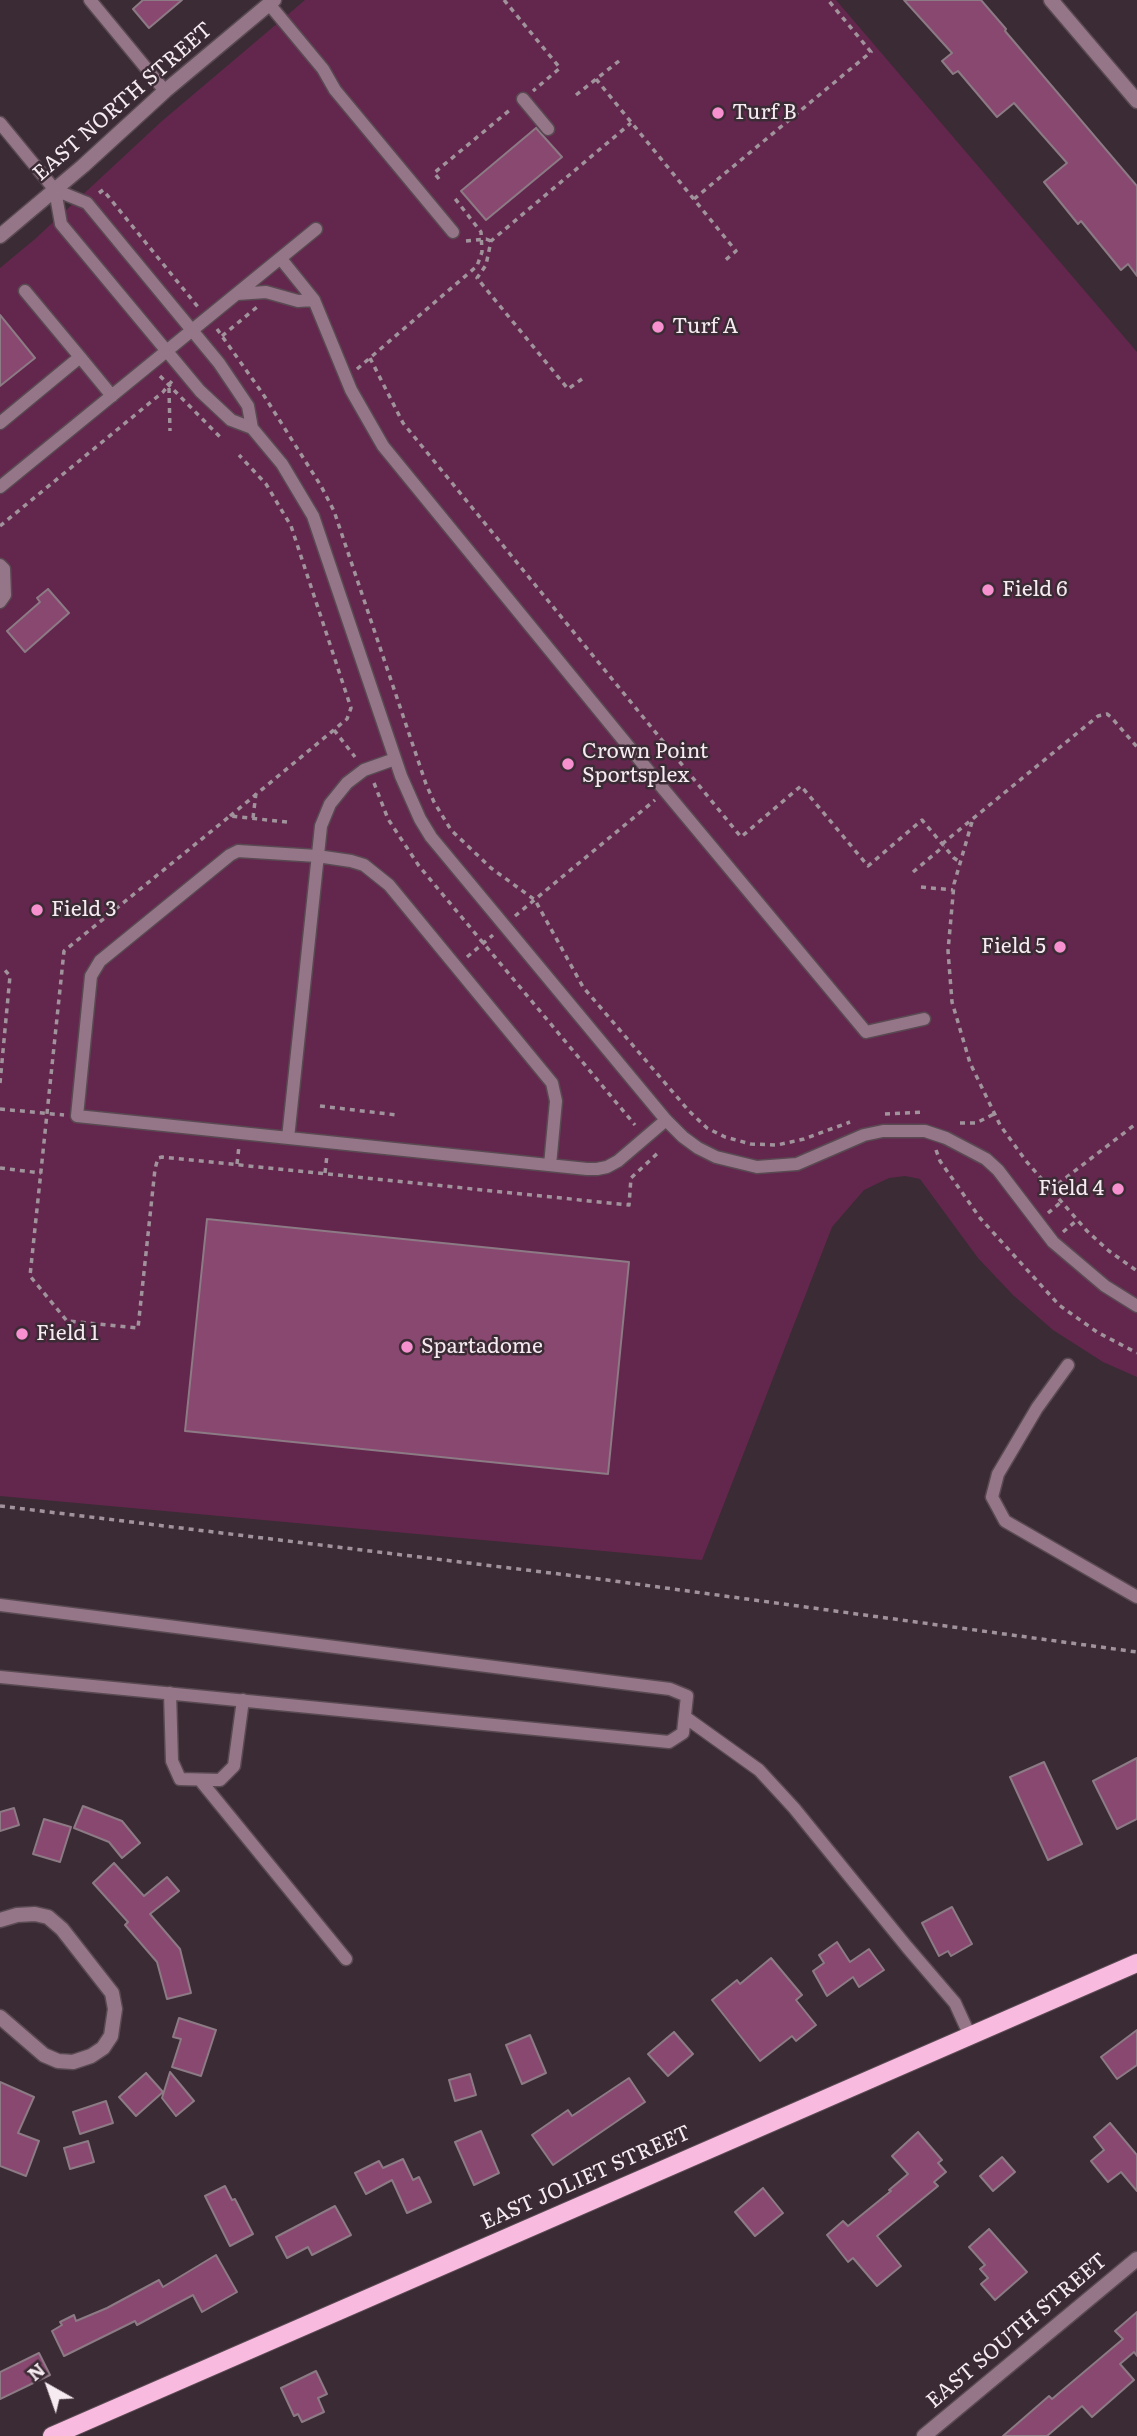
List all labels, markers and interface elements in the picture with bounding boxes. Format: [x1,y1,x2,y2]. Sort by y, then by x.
street label: EAST NORTH STREET [28,17,218,187]
place label: Turf B [732,100,797,126]
marker: Turf B [710,105,726,121]
place label: Turf A [672,314,738,340]
marker: Turf A [650,319,666,335]
place label: Field 6 [1002,577,1068,603]
marker: Field 6 [980,582,996,598]
place label: Crown Point Sportsplex [582,739,708,789]
marker: Crown Point Sportsplex [560,756,576,772]
place label: Field 3 [51,897,117,923]
marker: Field 3 [29,902,45,918]
place label: Field 5 [981,934,1046,960]
marker: Field 5 [1052,939,1068,955]
place label: Field 4 [1038,1176,1104,1202]
marker: Field 4 [1110,1181,1126,1197]
place label: Field 1 [36,1321,99,1347]
marker: Field 1 [14,1326,30,1342]
place label: Spartadome [421,1334,543,1360]
marker: Spartadome [399,1339,415,1355]
street label: EAST JOLIET STREET [477,2120,695,2236]
street label: EAST SOUTH STREET [922,2248,1112,2414]
north arrow [14,2352,84,2422]
text: N [20,2355,51,2387]

